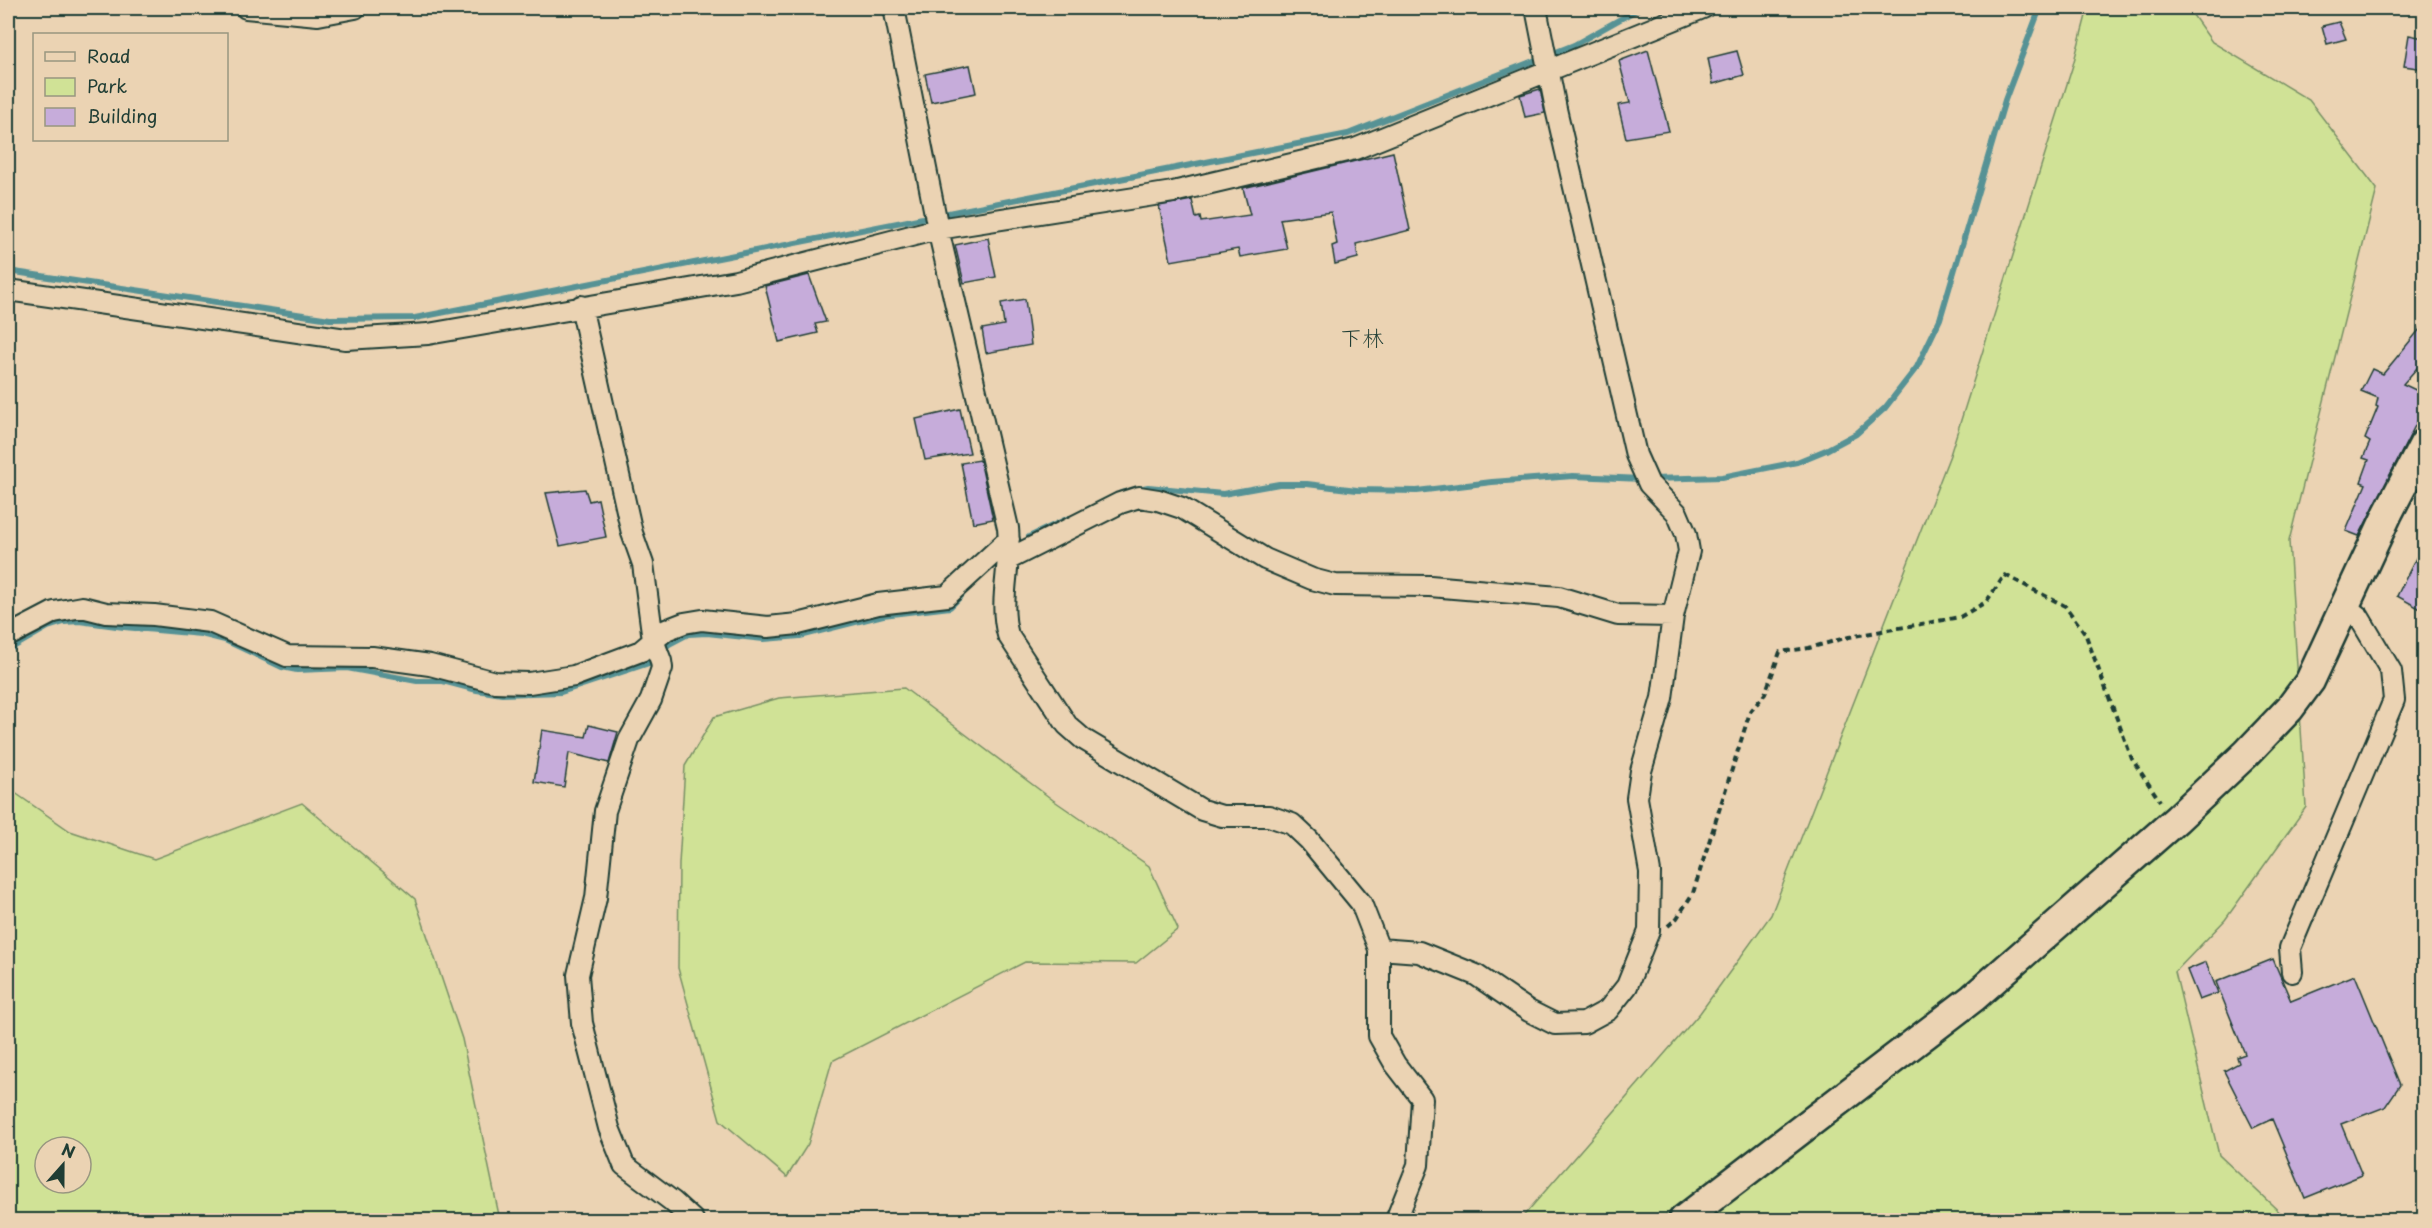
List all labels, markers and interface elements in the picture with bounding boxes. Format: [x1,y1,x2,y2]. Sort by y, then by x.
legend [33,33,228,141]
text: Road [87,42,131,69]
text: Park [87,72,127,99]
text: Building [87,102,157,129]
district label: 下林 [1340,320,1384,353]
north arrow [33,1135,93,1195]
text: N [59,1137,79,1164]

